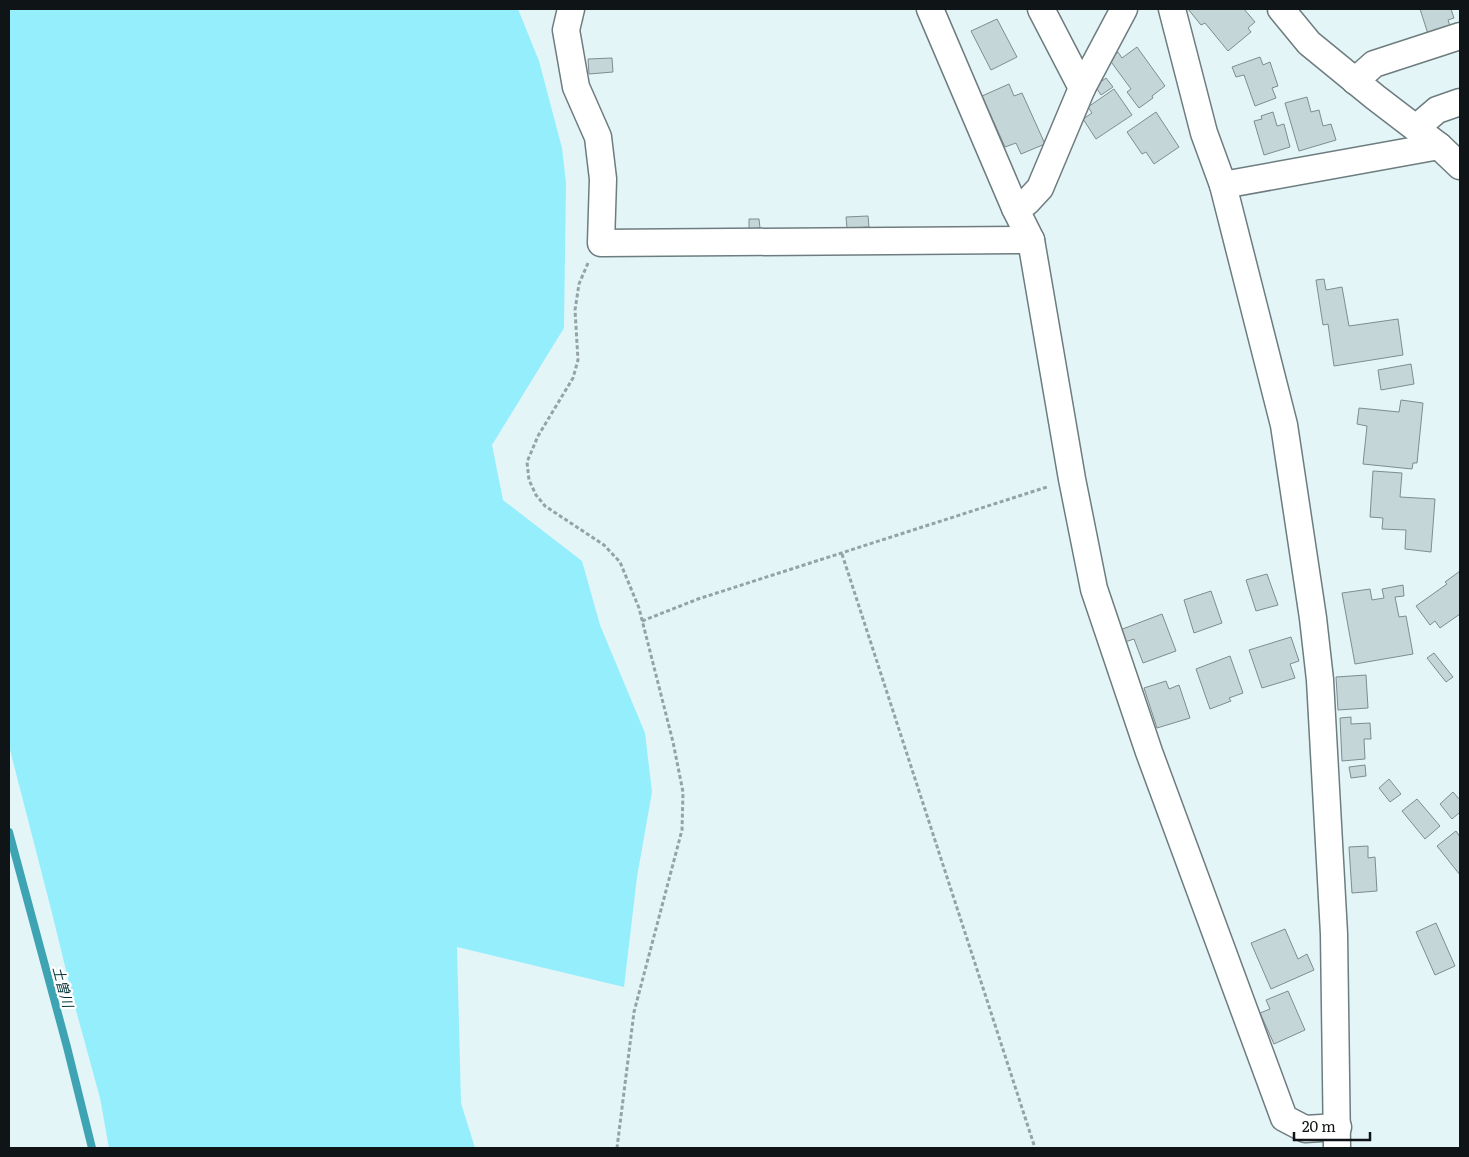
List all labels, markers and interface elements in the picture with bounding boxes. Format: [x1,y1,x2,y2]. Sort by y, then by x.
water label: 土曽川 [49,964,80,1012]
scale bar [1294,1110,1370,1142]
text: 20 m [1302,1114,1336,1137]

